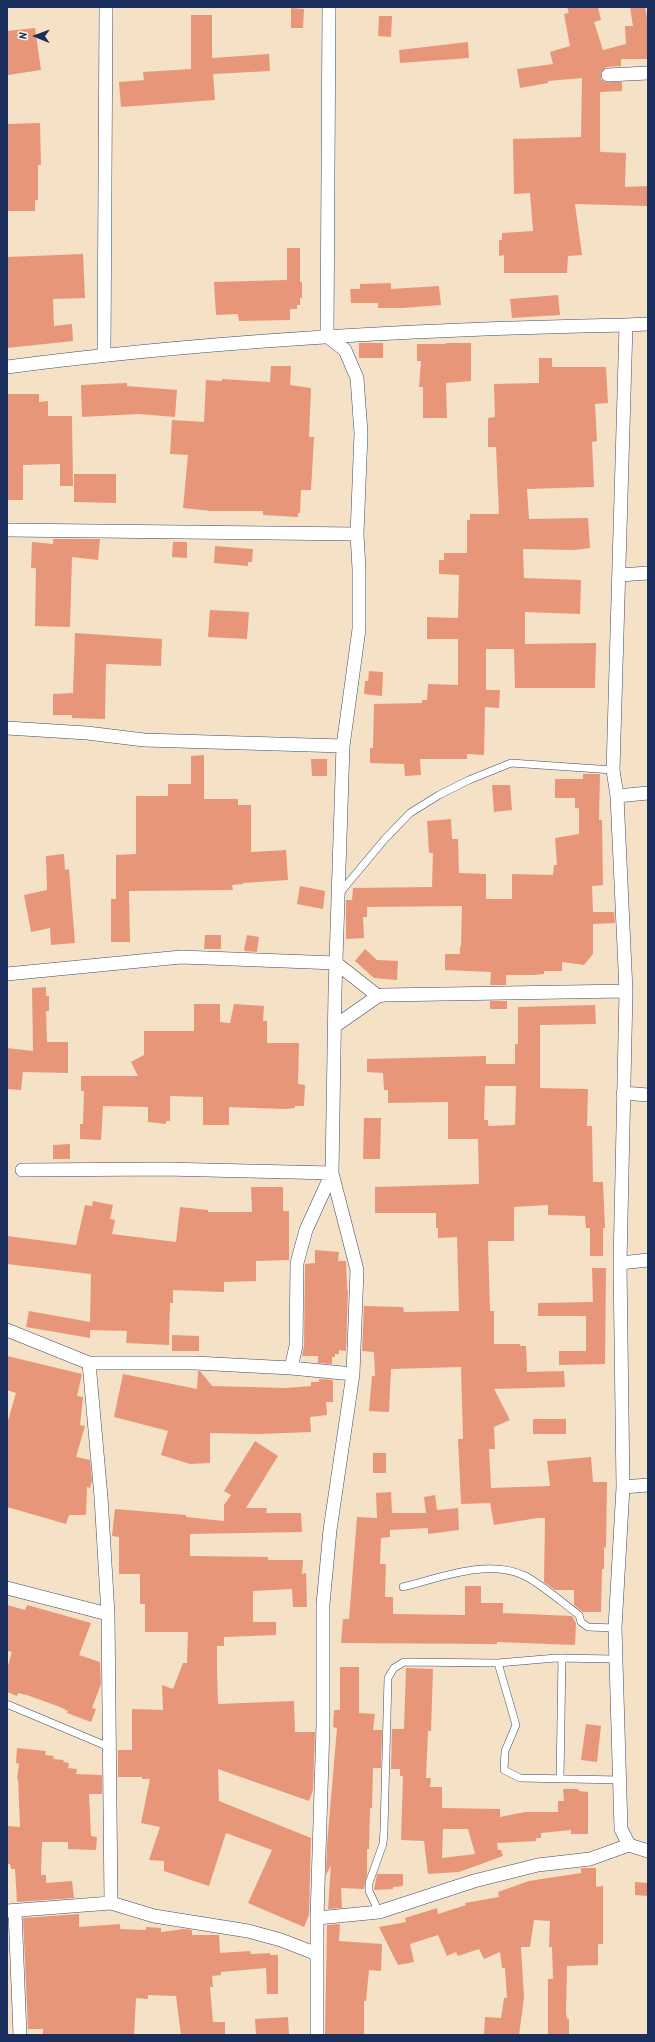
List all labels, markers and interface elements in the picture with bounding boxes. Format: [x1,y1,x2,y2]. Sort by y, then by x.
north arrow [16,16,56,56]
text: N [15,32,33,39]

